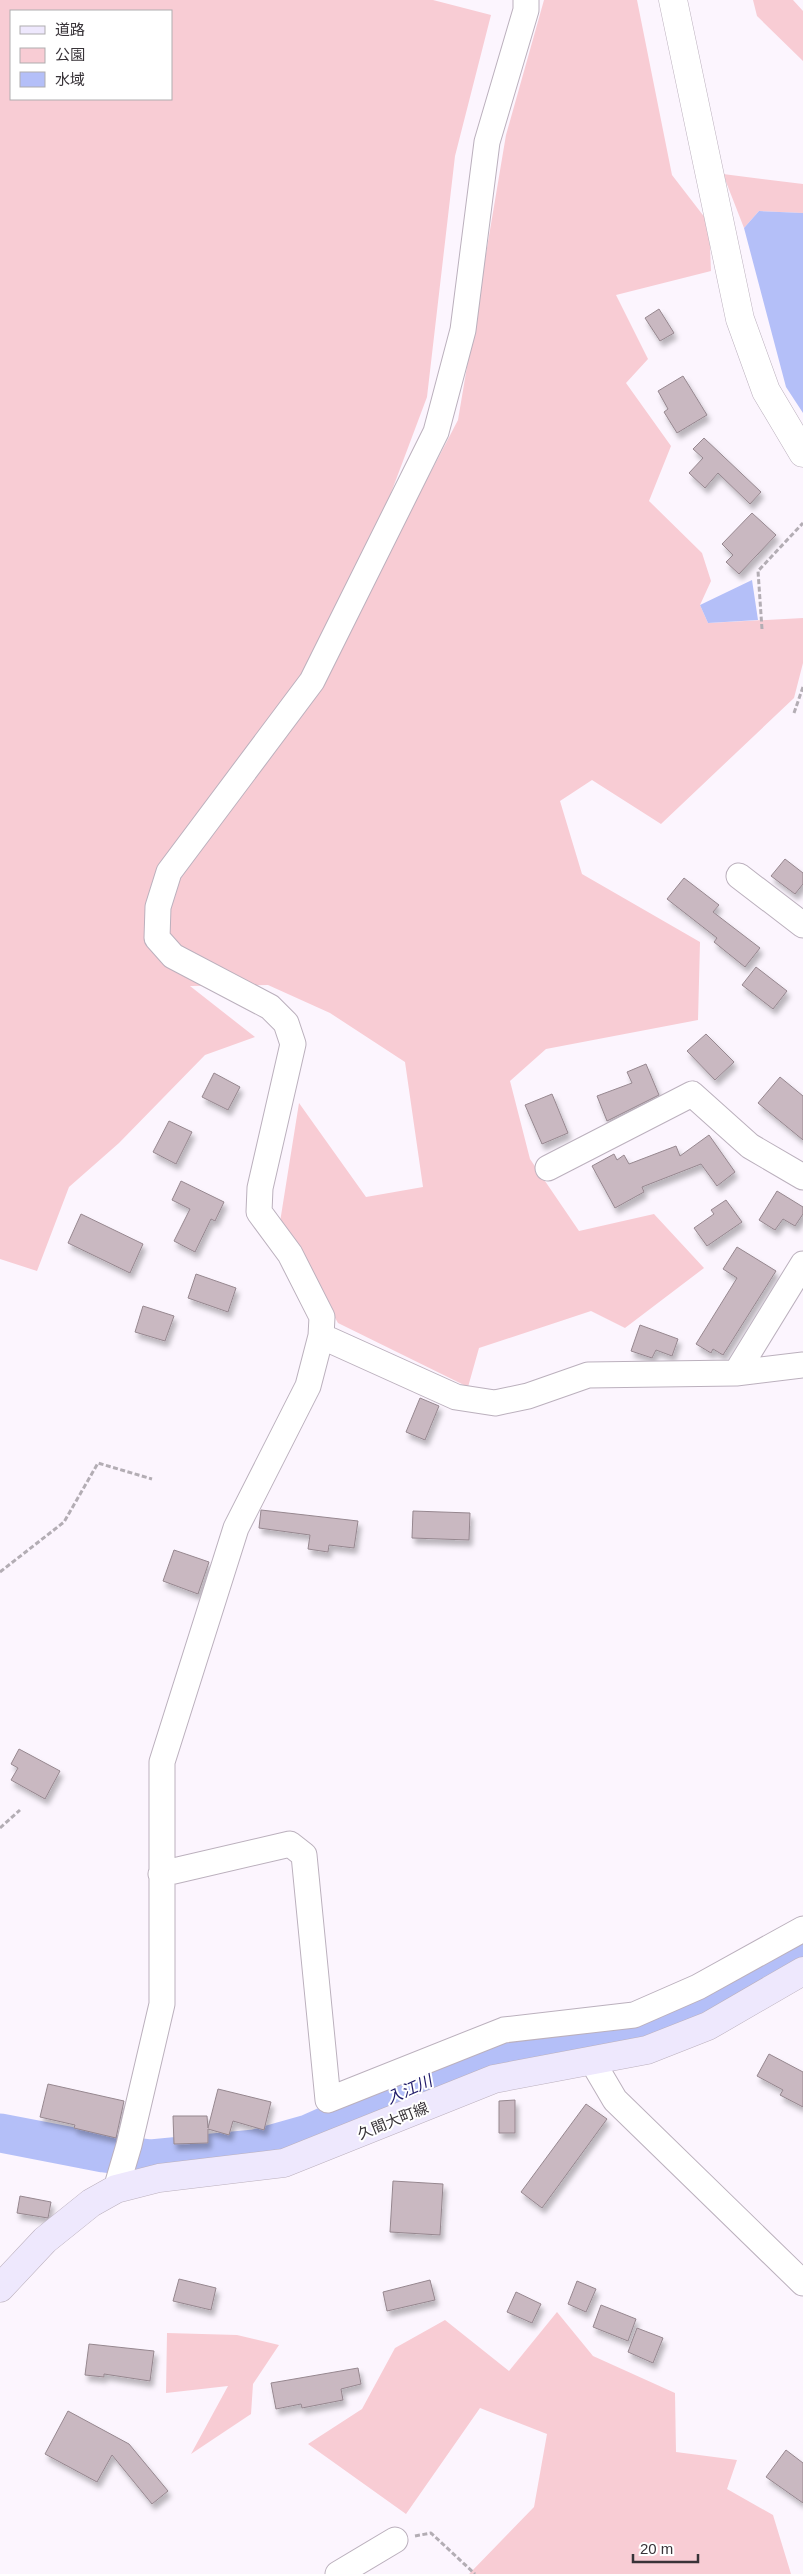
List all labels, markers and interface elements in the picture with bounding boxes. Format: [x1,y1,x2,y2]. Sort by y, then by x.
legend [10,10,172,100]
text: 道路 [55,21,85,38]
text: 公園 [55,46,85,63]
text: 水域 [55,71,85,88]
water label: 入江川 [384,2071,436,2107]
street label: 久間大町線 [355,2099,431,2142]
scale bar [633,2532,698,2564]
text: 20 m [640,2540,673,2557]

